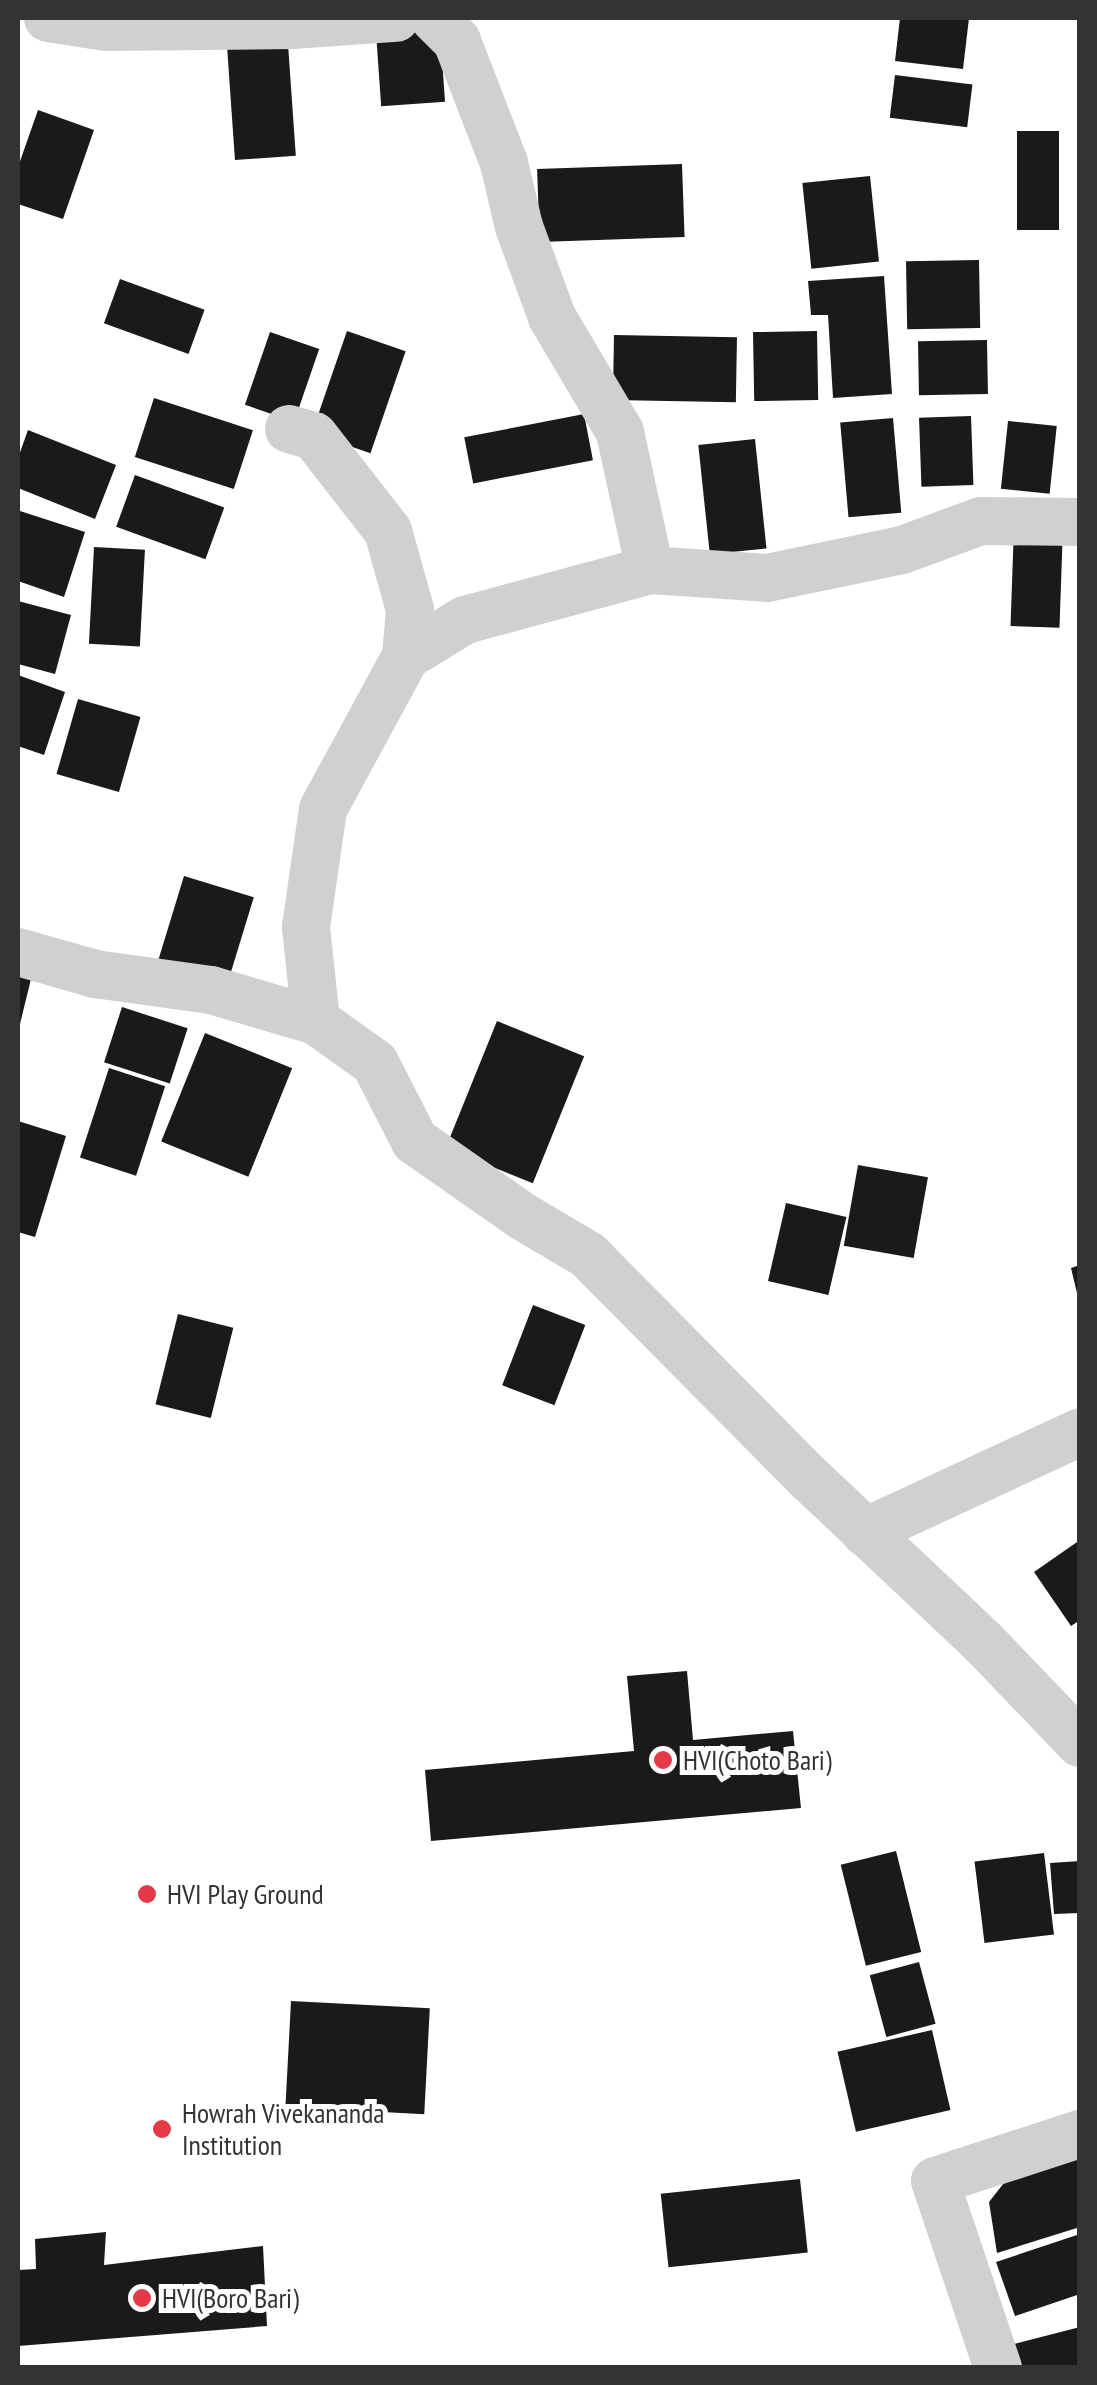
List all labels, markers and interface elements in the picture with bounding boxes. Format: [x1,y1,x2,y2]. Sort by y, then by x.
place label: HVI(Choto Bari) [683,1743,831,1777]
marker: HVI(Choto Bari) [652,1749,674,1771]
place label: HVI Play Ground [167,1877,324,1911]
marker: HVI Play Ground [136,1883,158,1905]
place label: Howrah Vivekananda Institution [182,2096,385,2162]
marker: Howrah Vivekananda Institution [151,2118,173,2140]
place label: HVI(Boro Bari) [162,2281,299,2315]
marker: HVI(Boro Bari) [131,2287,153,2309]

